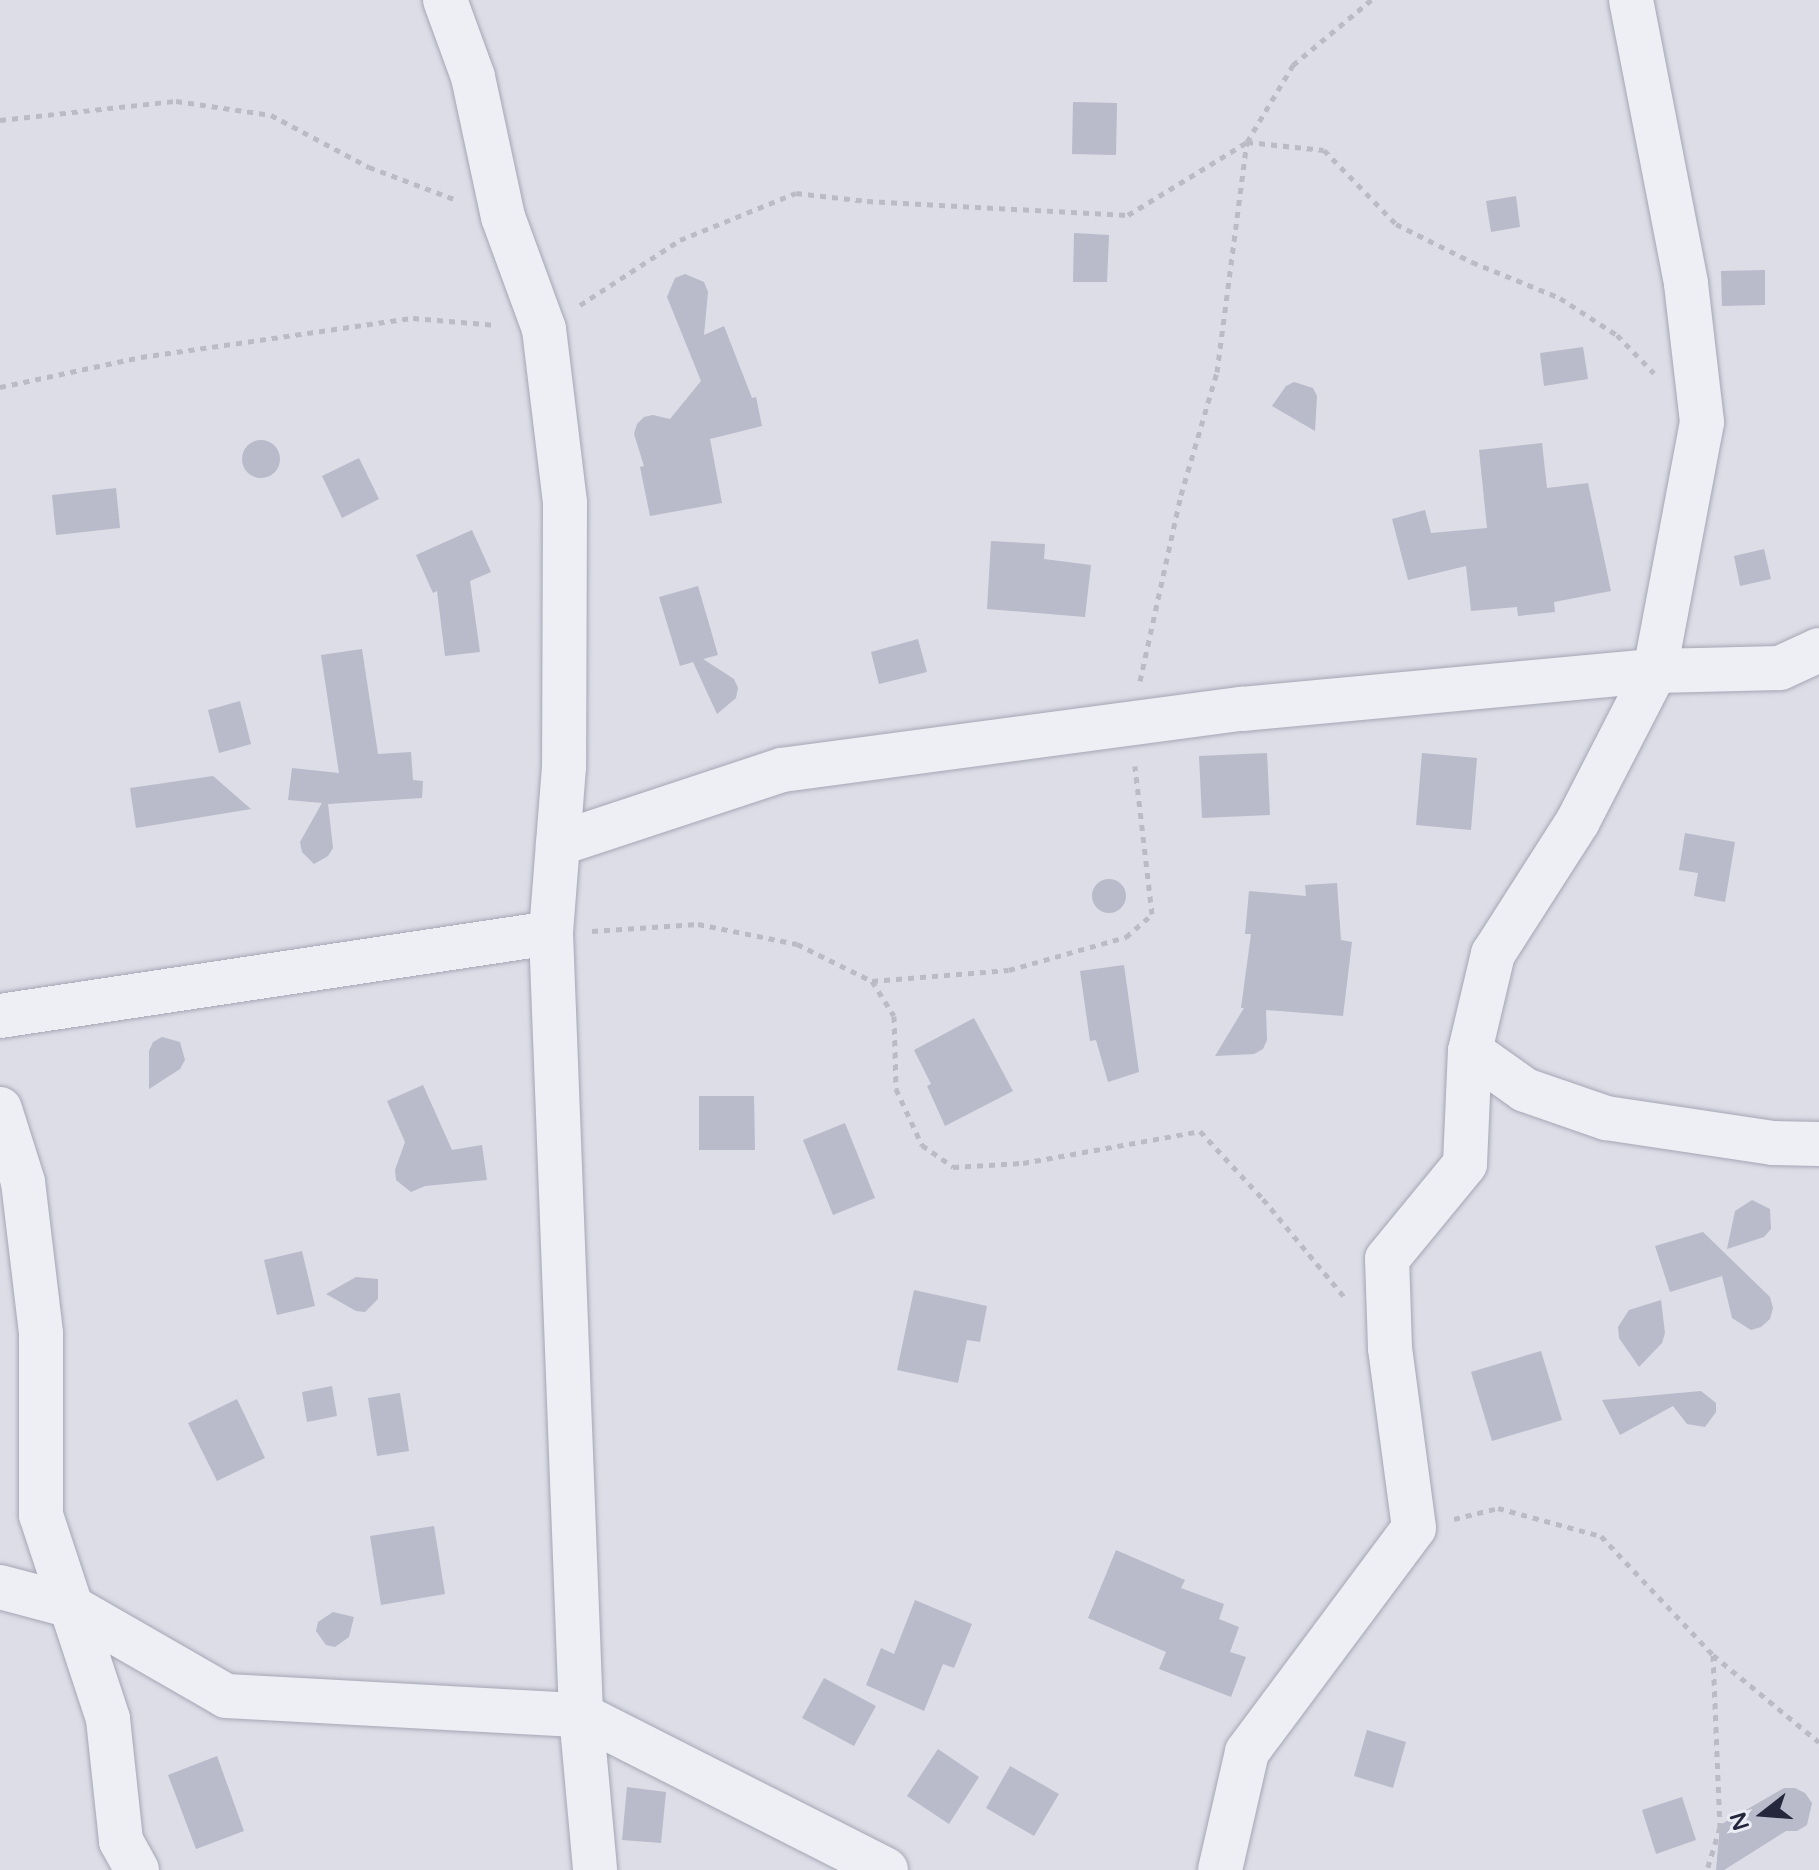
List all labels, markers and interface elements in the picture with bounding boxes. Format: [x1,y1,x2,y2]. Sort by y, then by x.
north arrow [1723,1774,1803,1854]
text: N [1725,1809,1755,1833]

